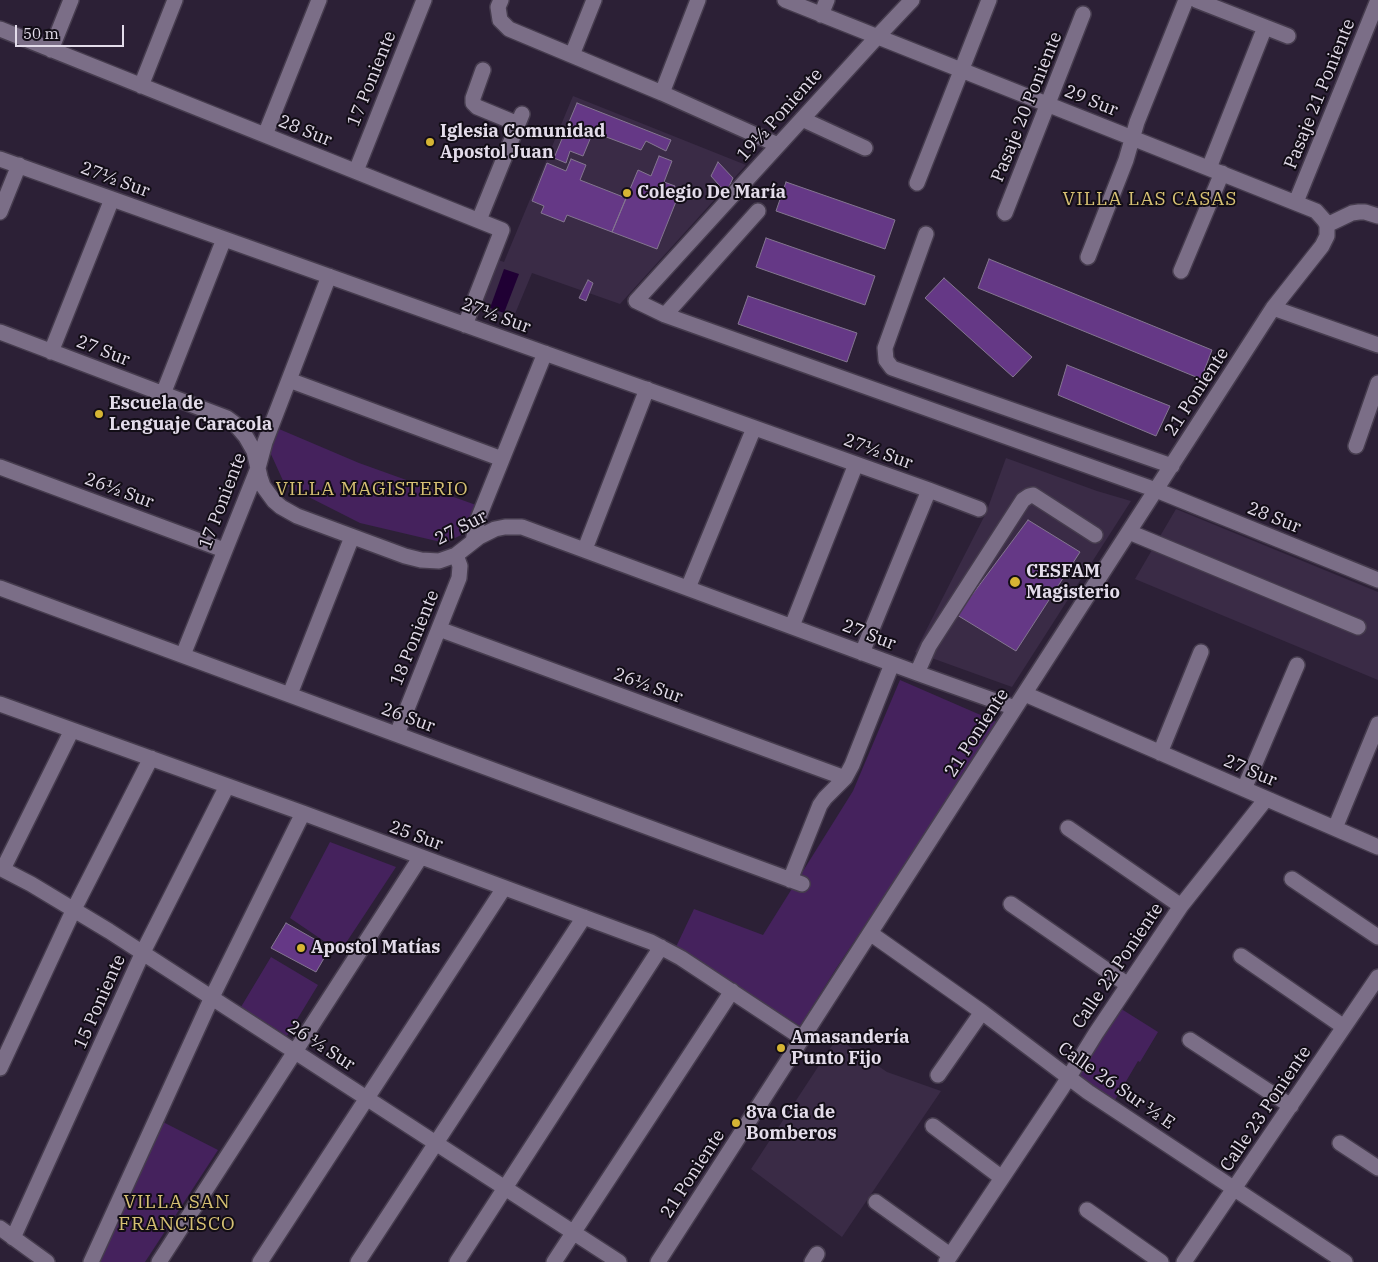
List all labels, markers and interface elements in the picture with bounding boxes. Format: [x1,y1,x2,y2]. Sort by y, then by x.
scale bar [18,15,126,47]
street label: Pasaje 21 Poniente [1280,16,1360,172]
text: 50 m [23,24,59,43]
street label: 17 Poniente [343,28,401,130]
street label: Pasaje 20 Poniente [987,29,1067,185]
street label: 19½ Poniente [733,64,827,166]
street label: 29 Sur [1061,81,1121,121]
street label: 28 Sur [275,111,335,151]
place label: Iglesia Comunidad Apostol Juan [440,121,605,163]
marker: Iglesia Comunidad Apostol Juan [424,136,436,148]
street label: 27½ Sur [78,158,152,202]
place label: Colegio De María [637,182,786,204]
marker: Colegio De María [621,187,633,199]
district label: VILLA LAS CASAS [1061,189,1239,211]
street label: 27½ Sur [459,294,533,338]
street label: 27 Sur [73,331,133,371]
street label: 21 Poniente [1160,344,1234,440]
place label: Escuela de Lenguaje Caracola [109,393,272,436]
marker: Escuela de Lenguaje Caracola [93,408,105,420]
street label: 27½ Sur [841,430,915,474]
street label: 17 Poniente [195,450,251,552]
street label: 26½ Sur [82,469,156,513]
district label: VILLA MAGISTERIO [273,479,471,501]
street label: 28 Sur [1244,498,1304,538]
street label: 27 Sur [431,506,491,550]
place label: CESFAM Magisterio [1026,561,1120,604]
marker: CESFAM Magisterio [1008,575,1022,589]
street label: 18 Poniente [386,587,444,689]
street label: 27 Sur [839,615,899,655]
street label: 26½ Sur [611,664,685,708]
street label: 21 Poniente [940,685,1014,781]
street label: 26 Sur [378,698,438,738]
street label: 27 Sur [1220,750,1280,792]
street label: 25 Sur [386,816,446,856]
street label: Calle 22 Poniente [1068,899,1168,1033]
place label: Apostol Matías [311,937,440,959]
marker: Apostol Matías [295,942,307,954]
street label: 15 Poniente [70,951,130,1053]
street label: 26 ½ Sur [283,1016,359,1076]
place label: Amasandería Punto Fijo [791,1027,909,1070]
street label: Calle 26 Sur ½ E [1053,1038,1179,1134]
marker: Amasandería Punto Fijo [775,1042,787,1054]
street label: Calle 23 Poniente [1216,1042,1316,1176]
place label: 8va Cia de Bomberos [746,1102,837,1144]
marker: 8va Cia de Bomberos [730,1117,742,1129]
street label: 21 Poniente [656,1126,730,1222]
district label: VILLA SAN FRANCISCO [117,1192,237,1236]

